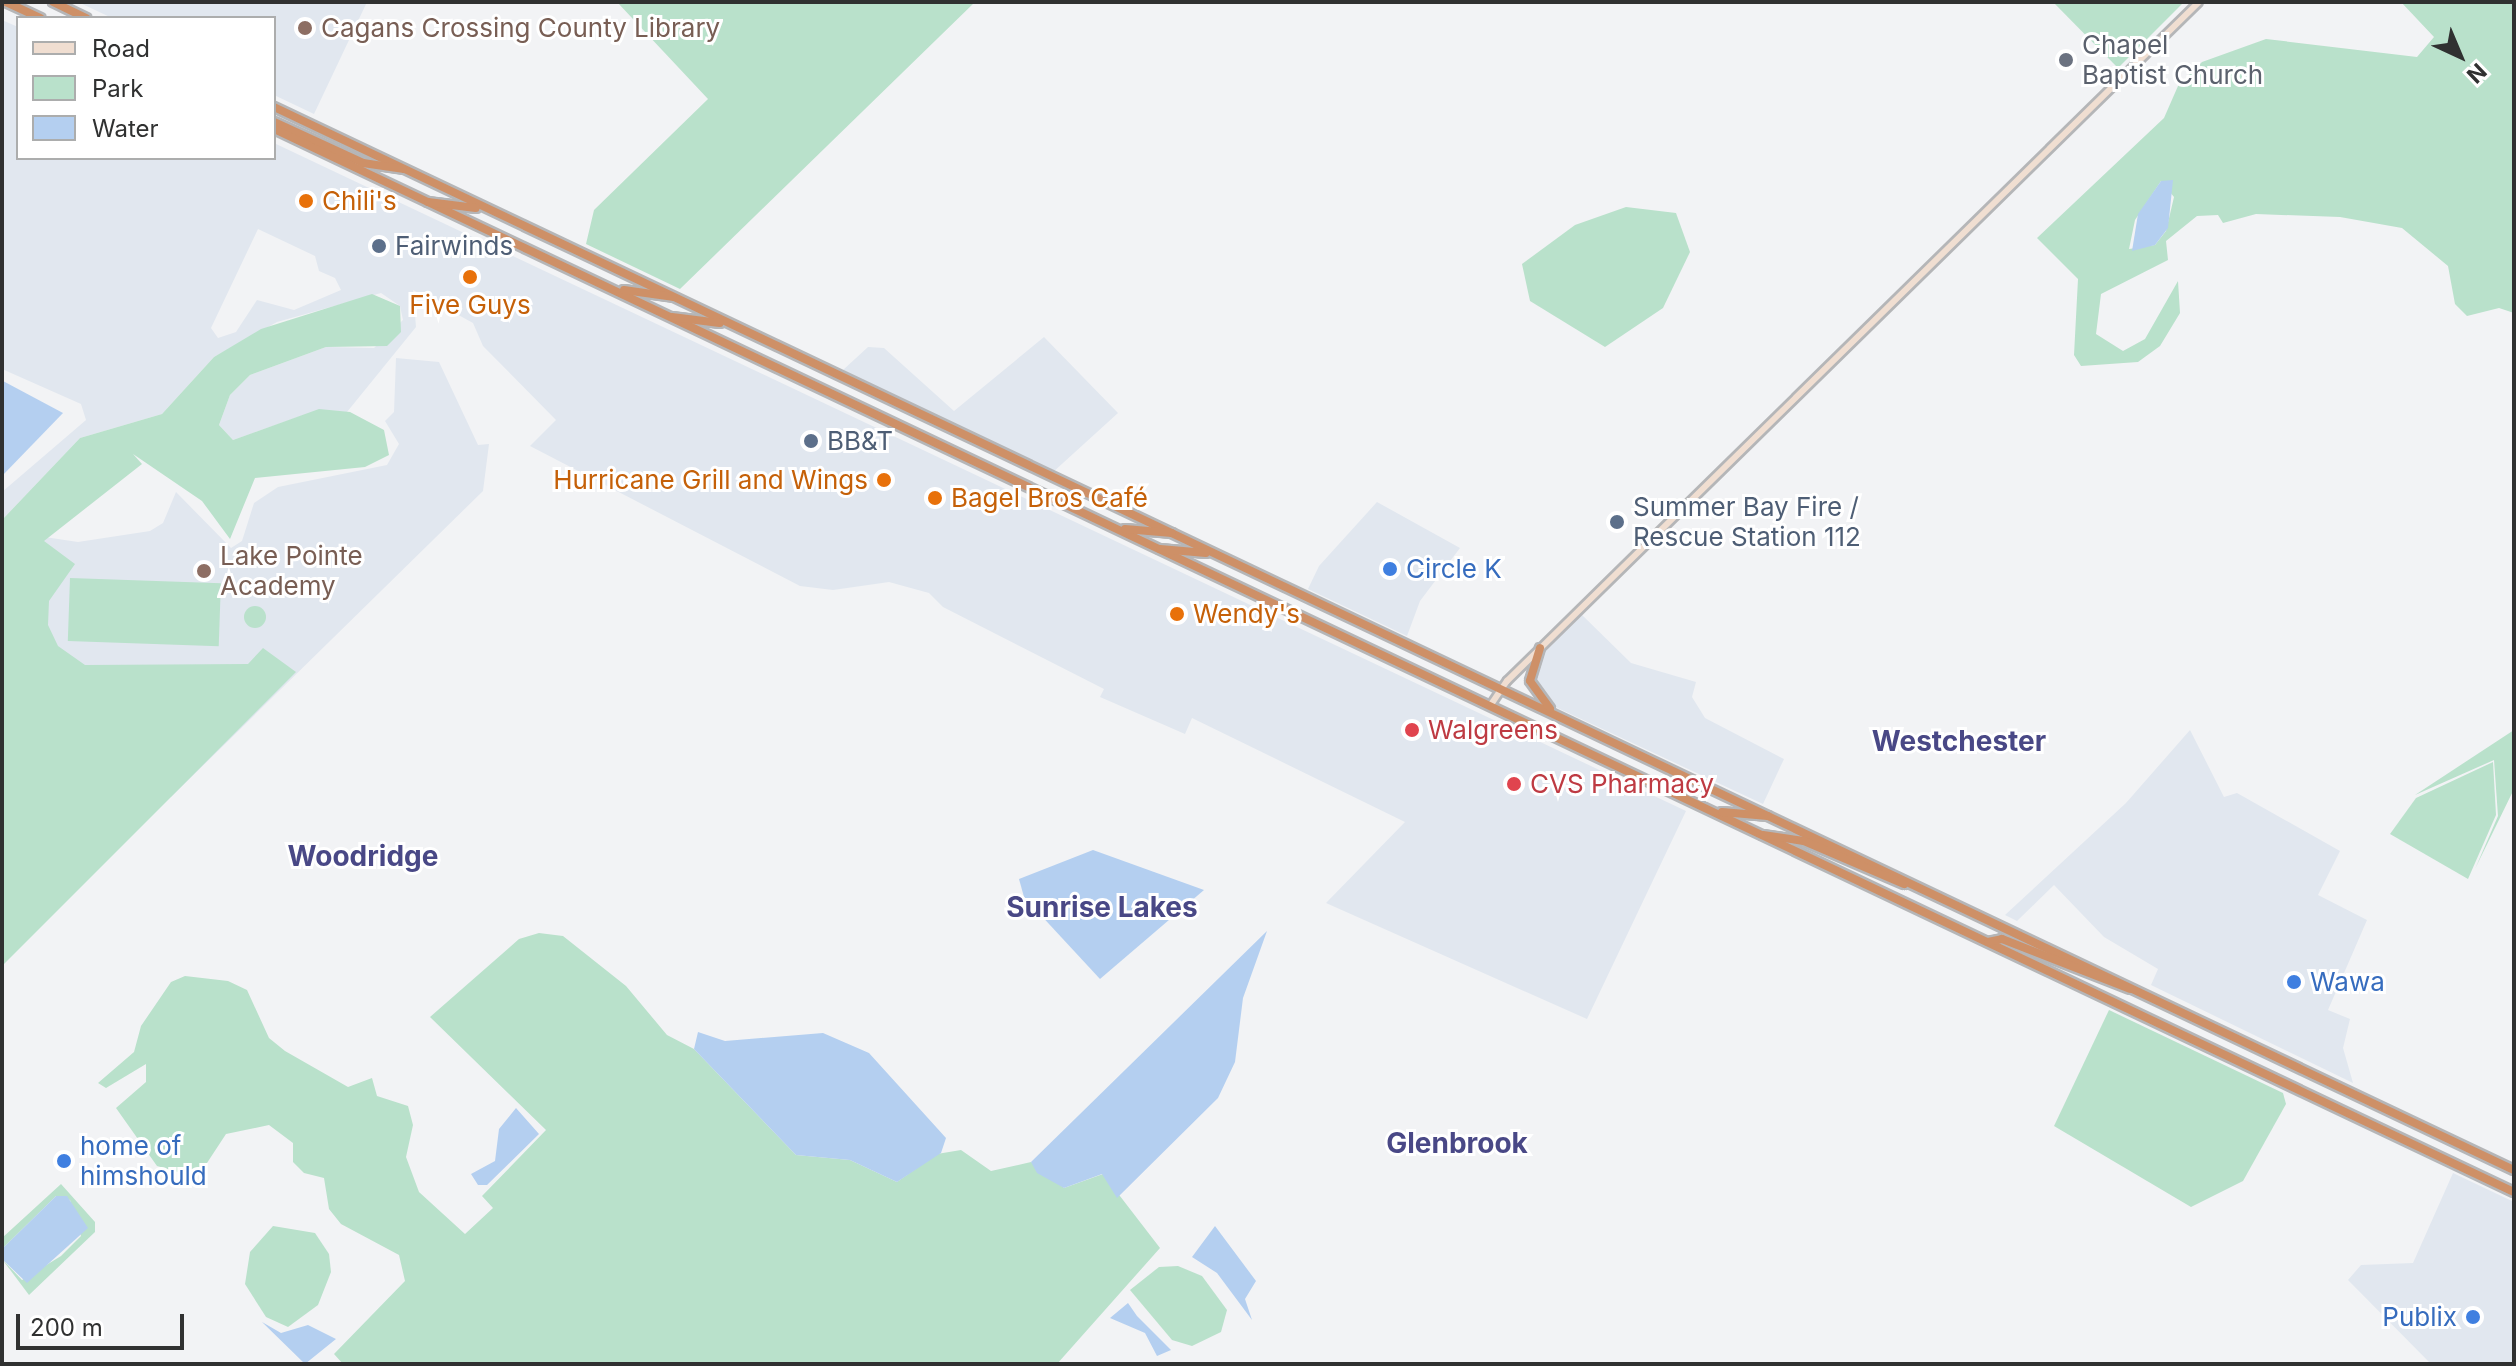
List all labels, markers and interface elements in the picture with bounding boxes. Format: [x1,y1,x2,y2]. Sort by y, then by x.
place label: Cagans Crossing County Library [321,12,720,44]
legend [16,16,276,160]
north arrow [2420,16,2500,96]
marker: Cagans Crossing County Library [296,19,314,37]
place label: Chapel Baptist Church [2082,29,2263,90]
text: Road [92,34,150,63]
marker: Chapel Baptist Church [2057,51,2075,69]
text: N [2462,58,2492,88]
text: Park [92,74,143,103]
text: Water [92,114,159,143]
place label: Chili's [322,185,397,217]
marker: Chili's [297,192,315,210]
place label: Fairwinds [395,230,513,262]
marker: Fairwinds [370,237,388,255]
marker: Five Guys [461,268,479,286]
place label: Five Guys [409,289,531,321]
place label: BB&T [827,425,893,457]
marker: BB&T [802,432,820,450]
place label: Hurricane Grill and Wings [553,464,868,496]
marker: Hurricane Grill and Wings [875,471,893,489]
place label: Bagel Bros Café [951,482,1148,514]
marker: Bagel Bros Café [926,489,944,507]
place label: Summer Bay Fire / Rescue Station 112 [1633,491,1861,552]
marker: Summer Bay Fire / Rescue Station 112 [1608,513,1626,531]
place label: Lake Pointe Academy [220,540,363,602]
place label: Circle K [1406,553,1502,585]
marker: Circle K [1381,560,1399,578]
marker: Lake Pointe Academy [195,562,213,580]
place label: Wendy's [1193,598,1300,630]
marker: Wendy's [1168,605,1186,623]
place label: Walgreens [1428,714,1558,746]
marker: Walgreens [1403,721,1421,739]
district label: Westchester [1872,724,2046,758]
place label: CVS Pharmacy [1530,768,1714,800]
marker: CVS Pharmacy [1505,775,1523,793]
district label: Woodridge [288,839,438,873]
district label: Sunrise Lakes [1006,890,1198,924]
place label: Wawa [2310,966,2385,998]
marker: Wawa [2285,973,2303,991]
district label: Glenbrook [1386,1126,1528,1160]
place label: home of himshould [80,1130,207,1192]
marker: home of himshould [55,1152,73,1170]
scale bar [20,1298,188,1348]
place label: Publix [2382,1301,2457,1333]
marker: Publix [2464,1308,2482,1326]
text: 200 m [30,1313,103,1342]

